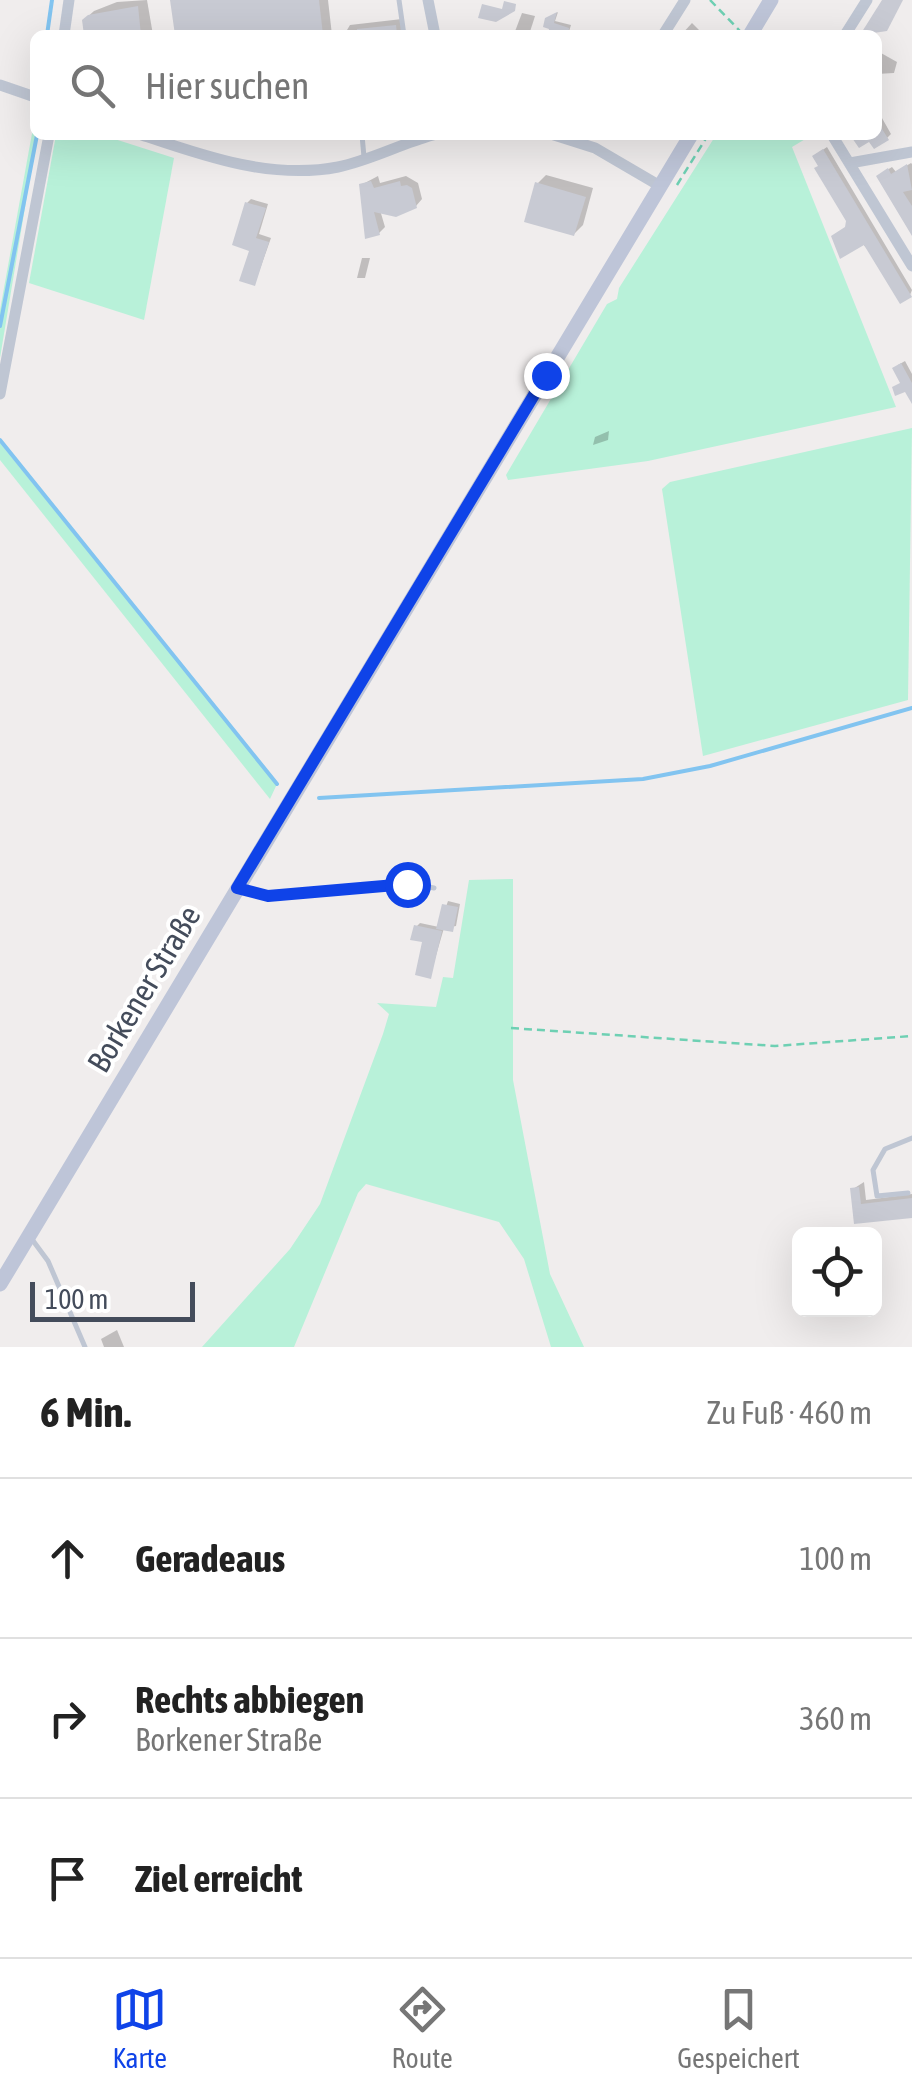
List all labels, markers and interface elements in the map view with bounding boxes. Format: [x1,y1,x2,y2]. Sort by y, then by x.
search box [30,30,882,140]
icon: search [65,58,120,113]
text: Hier suchen [145,64,309,107]
route end [524,353,570,399]
route start [385,862,431,908]
street label: Borkener Straße [79,899,208,1079]
map controls [792,1227,882,1317]
button: locate [792,1227,882,1317]
scale bar [30,1277,195,1322]
text: 100 m [45,1283,108,1315]
text: 6 Min. [40,1388,131,1436]
text: Zu Fuß · 460 m [707,1394,872,1431]
icon: ahead [40,1531,95,1586]
text: Geradeaus [135,1537,285,1580]
text: 100 m [799,1540,872,1577]
text: Rechts abbiegen [135,1678,364,1721]
icon: right [40,1691,95,1746]
text: 360 m [799,1700,872,1737]
text: Borkener Straße [135,1721,322,1758]
icon: arrive [40,1851,95,1906]
text: Ziel erreicht [135,1857,302,1900]
tab: Karte [112,1982,167,2074]
tab: Route [392,1982,453,2074]
tab: Gespeichert [677,1982,800,2074]

